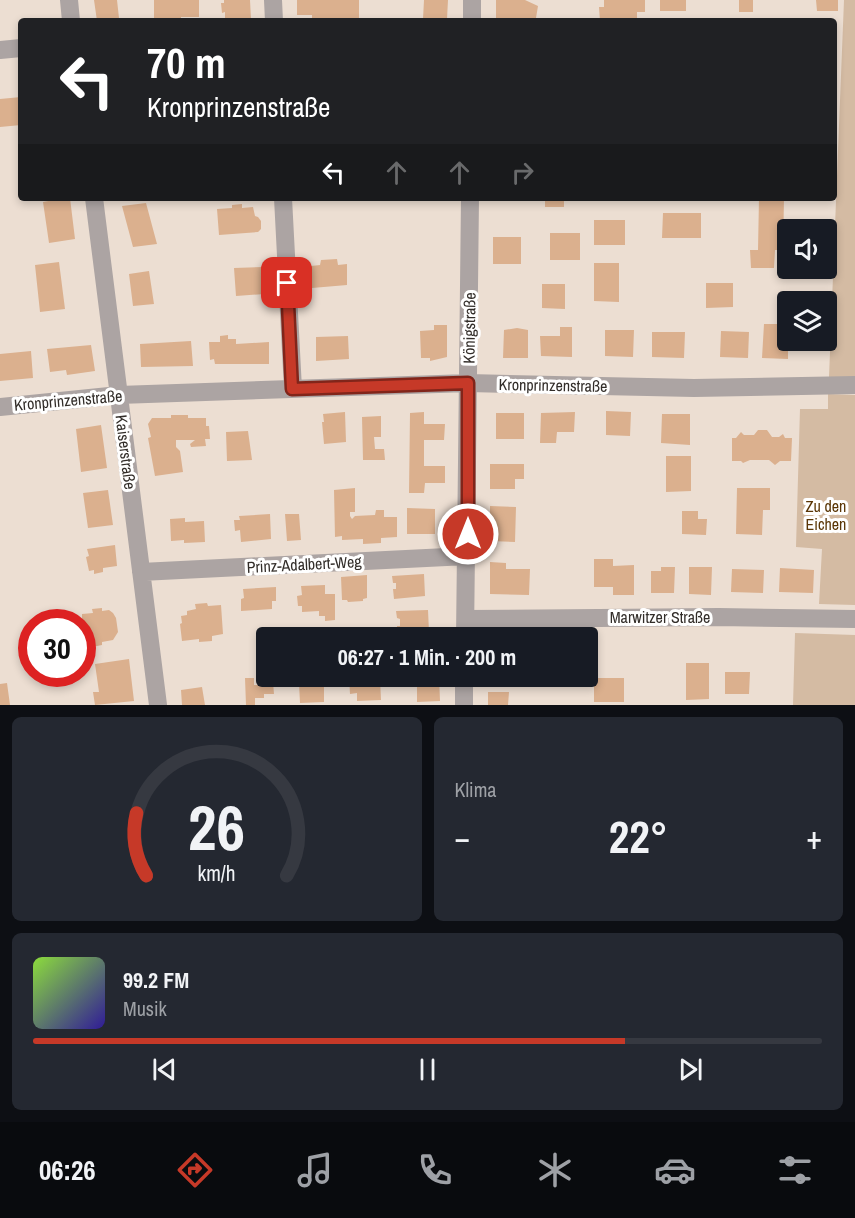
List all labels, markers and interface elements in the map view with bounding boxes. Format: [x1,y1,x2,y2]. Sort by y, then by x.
text: 70 m [147,35,226,91]
icon: left [48,42,126,120]
text: Kronprinzenstraße [147,89,330,125]
icon: left [317,156,350,189]
icon: ahead [380,156,413,189]
icon: ahead [443,156,476,189]
icon: right [506,156,539,189]
map controls [777,219,837,351]
button: sound [777,219,837,279]
pin [261,257,312,308]
icon: arrive [270,266,303,299]
button: layers [777,291,837,351]
street label: Königstraße [457,292,481,364]
street label: Kronprinzenstraße [498,373,608,397]
street label: Kronprinzenstraße [13,384,123,416]
street label: Kaiserstraße [111,413,141,491]
park label: Zu den Eichen [806,495,846,535]
position arrow [436,502,500,566]
street label: Prinz-Adalbert-Weg [246,550,363,578]
street label: Marwitzer Straße [610,606,710,628]
speed limit sign: 30 [18,609,96,687]
text: 06:27 · 1 Min. · 200 m [338,642,516,672]
text: Klima [455,776,496,803]
text: 26 [188,785,245,869]
text: 22° [609,806,668,867]
text: − [455,815,470,859]
text: + [806,815,822,859]
text: km/h [198,859,236,888]
text: 99.2 FM [123,965,189,995]
text: Musik [123,995,167,1022]
icon: previous [148,1053,181,1086]
icon: pause [411,1053,444,1086]
icon: next [674,1053,707,1086]
icon: directions [174,1149,216,1191]
icon: music [294,1149,336,1191]
icon: phone [414,1149,456,1191]
icon: climate [534,1149,576,1191]
icon: car [654,1149,696,1191]
icon: filters [774,1149,816,1191]
text: 06:26 [39,1152,96,1188]

